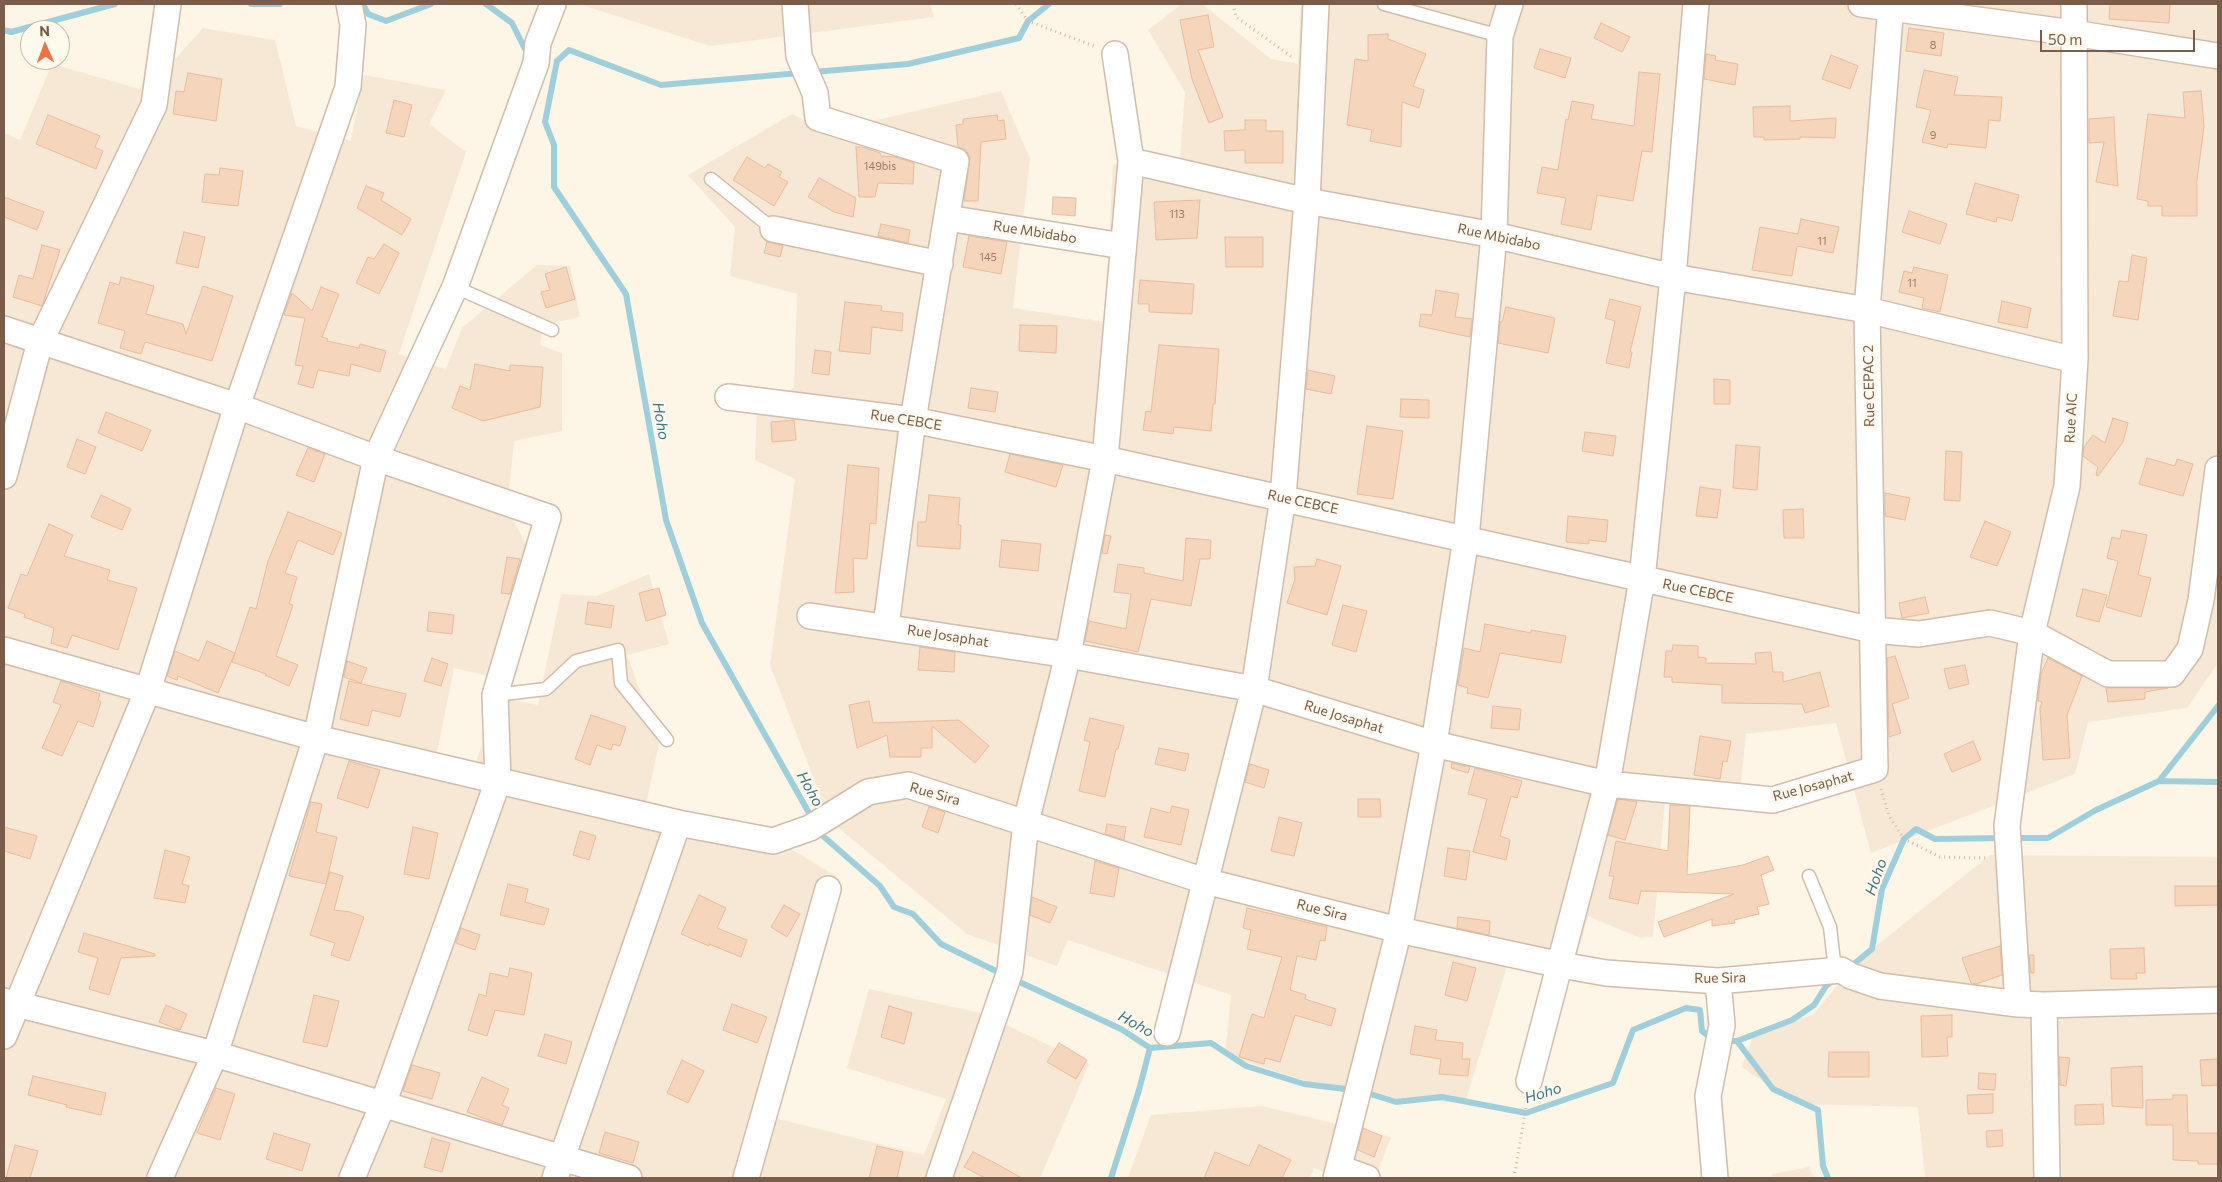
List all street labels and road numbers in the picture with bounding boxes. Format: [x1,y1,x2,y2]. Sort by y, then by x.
street label: Rue Mbidabo [992,217,1078,247]
street label: Rue Mbidabo [1456,220,1542,254]
street label: Rue CEPAC 2 [1860,345,1878,427]
street label: Rue AIC [2061,392,2081,444]
street label: Rue CEBCE [869,406,943,434]
street label: Rue CEBCE [1266,486,1340,518]
street label: Rue CEBCE [1661,575,1735,607]
street label: Rue Josaphat [906,621,990,651]
street label: Rue Josaphat [1302,697,1386,737]
street label: Rue Josaphat [1771,767,1855,805]
street label: Rue Sira [908,779,962,809]
street label: Rue Sira [1295,896,1349,924]
street label: Rue Sira [1694,969,1746,987]

